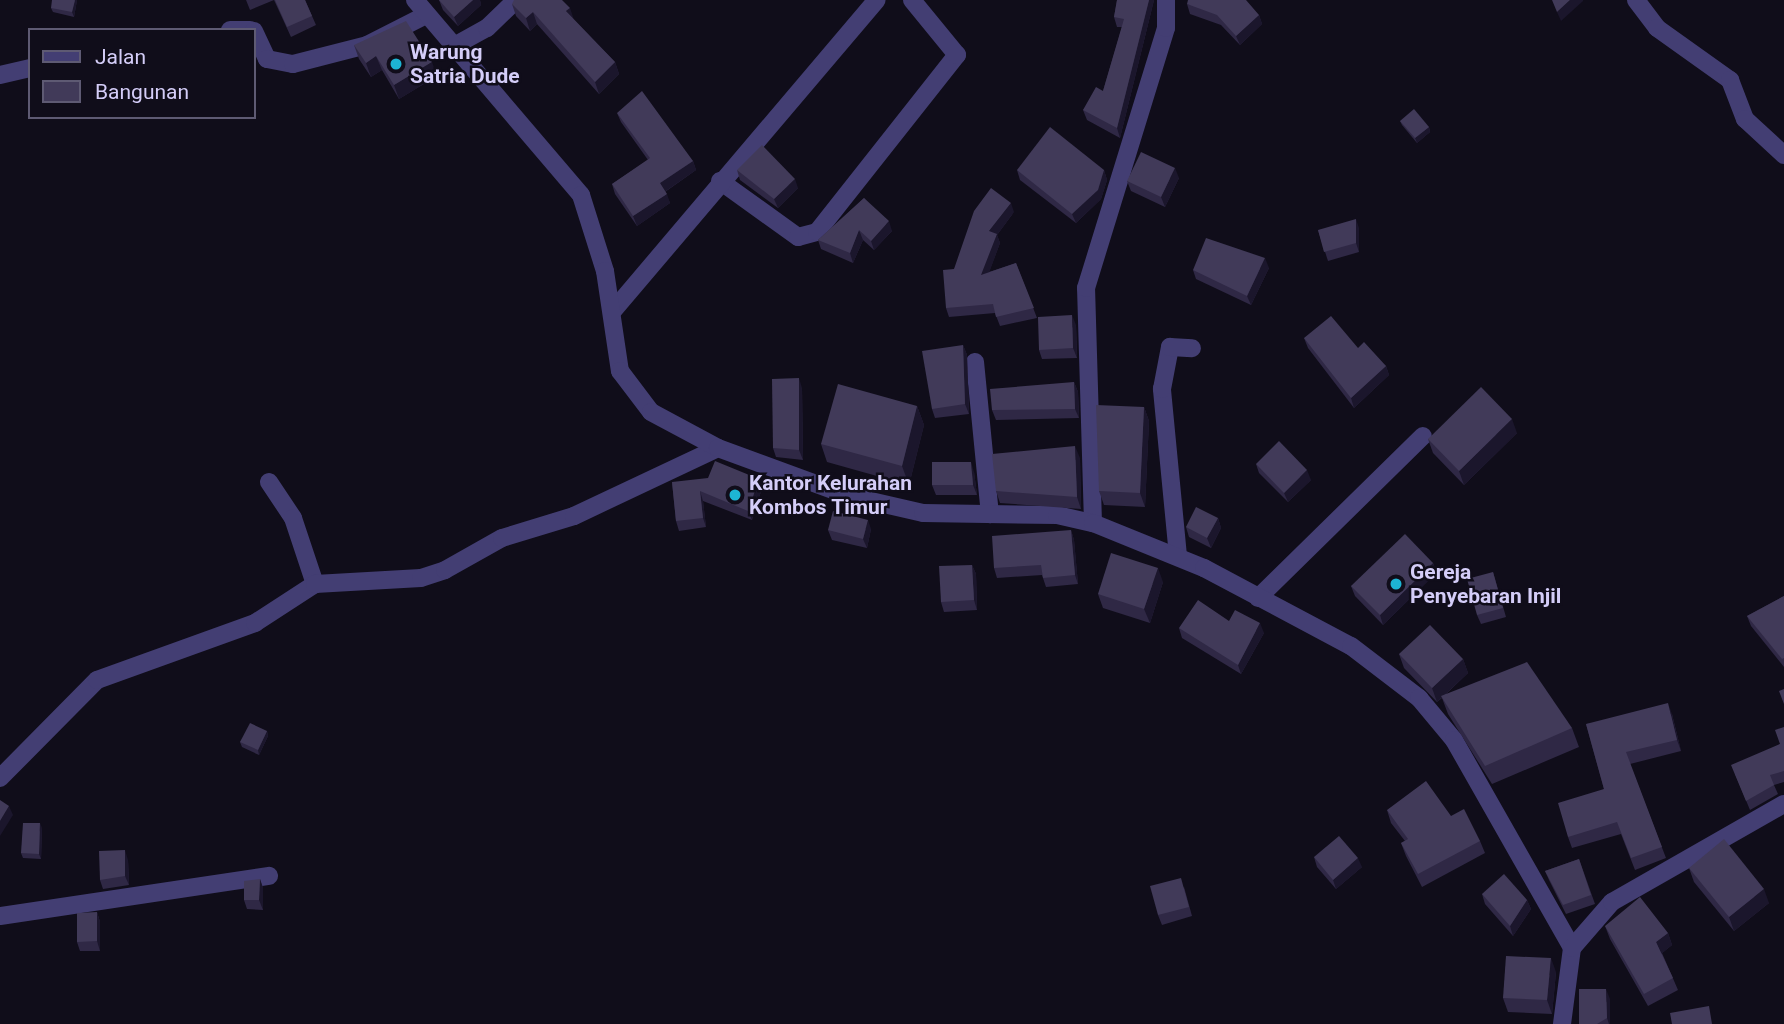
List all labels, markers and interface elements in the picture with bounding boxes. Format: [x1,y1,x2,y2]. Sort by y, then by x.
legend [28,28,256,119]
place label: Warung Satria Dude [410,39,520,89]
text: Jalan [95,45,146,69]
marker: Warung Satria Dude [388,56,404,72]
text: Bangunan [95,80,189,104]
place label: Kantor Kelurahan Kombos Timur [749,470,912,520]
marker: Kantor Kelurahan Kombos Timur [727,487,743,503]
place label: Gereja Penyebaran Injil [1410,559,1561,609]
marker: Gereja Penyebaran Injil [1388,576,1404,592]

